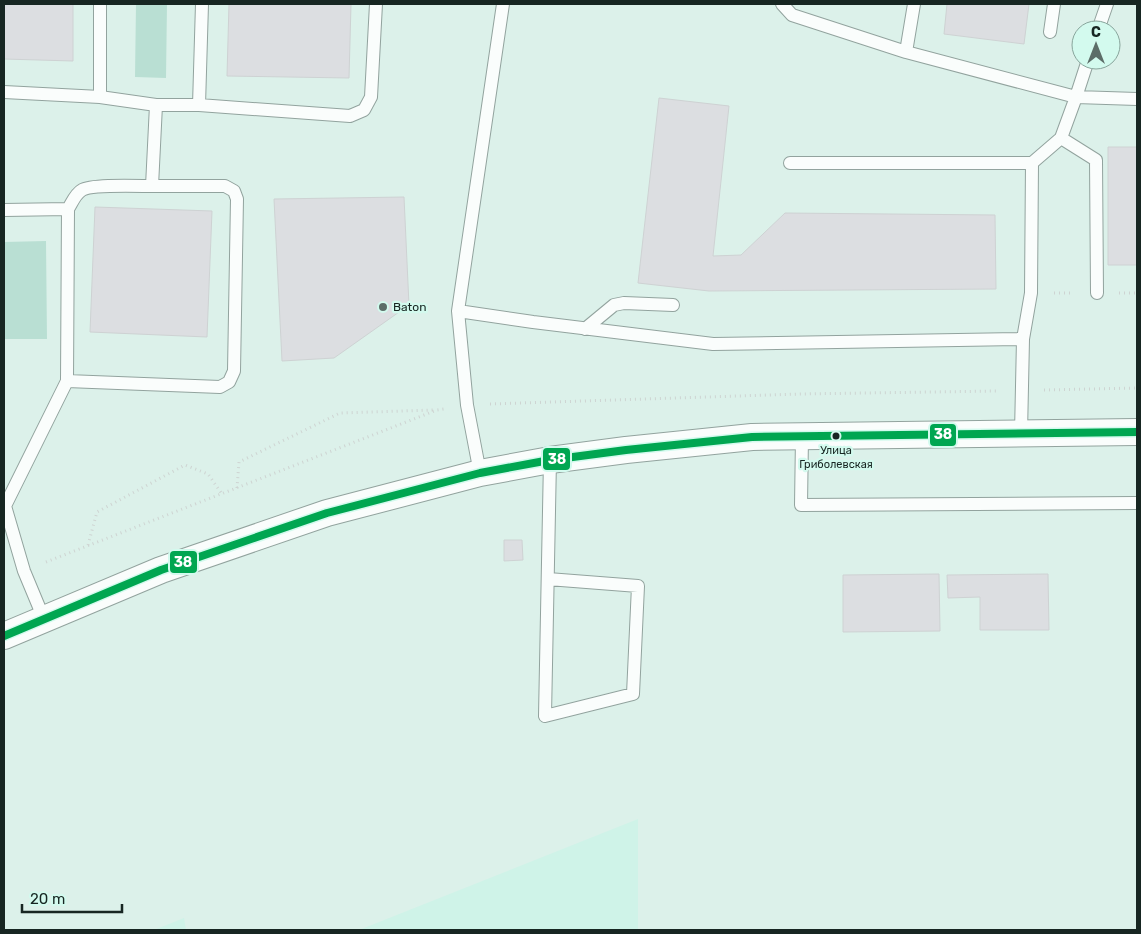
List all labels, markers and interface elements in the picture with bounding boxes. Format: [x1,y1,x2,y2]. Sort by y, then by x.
north arrow [1071,20,1121,70]
text: С [1091,24,1101,41]
place label: Baton [393,300,426,314]
marker: Baton [377,301,389,313]
line badge: 38 [929,423,957,447]
text: 38 [934,426,952,443]
marker: Улица Гриболевская [831,431,841,441]
place label: Улица Гриболевская [799,444,873,471]
line badge: 38 [542,447,571,471]
text: 38 [548,451,566,468]
line badge: 38 [169,550,198,574]
text: 38 [174,554,192,571]
scale bar [22,882,122,914]
text: 20 m [30,890,65,908]

